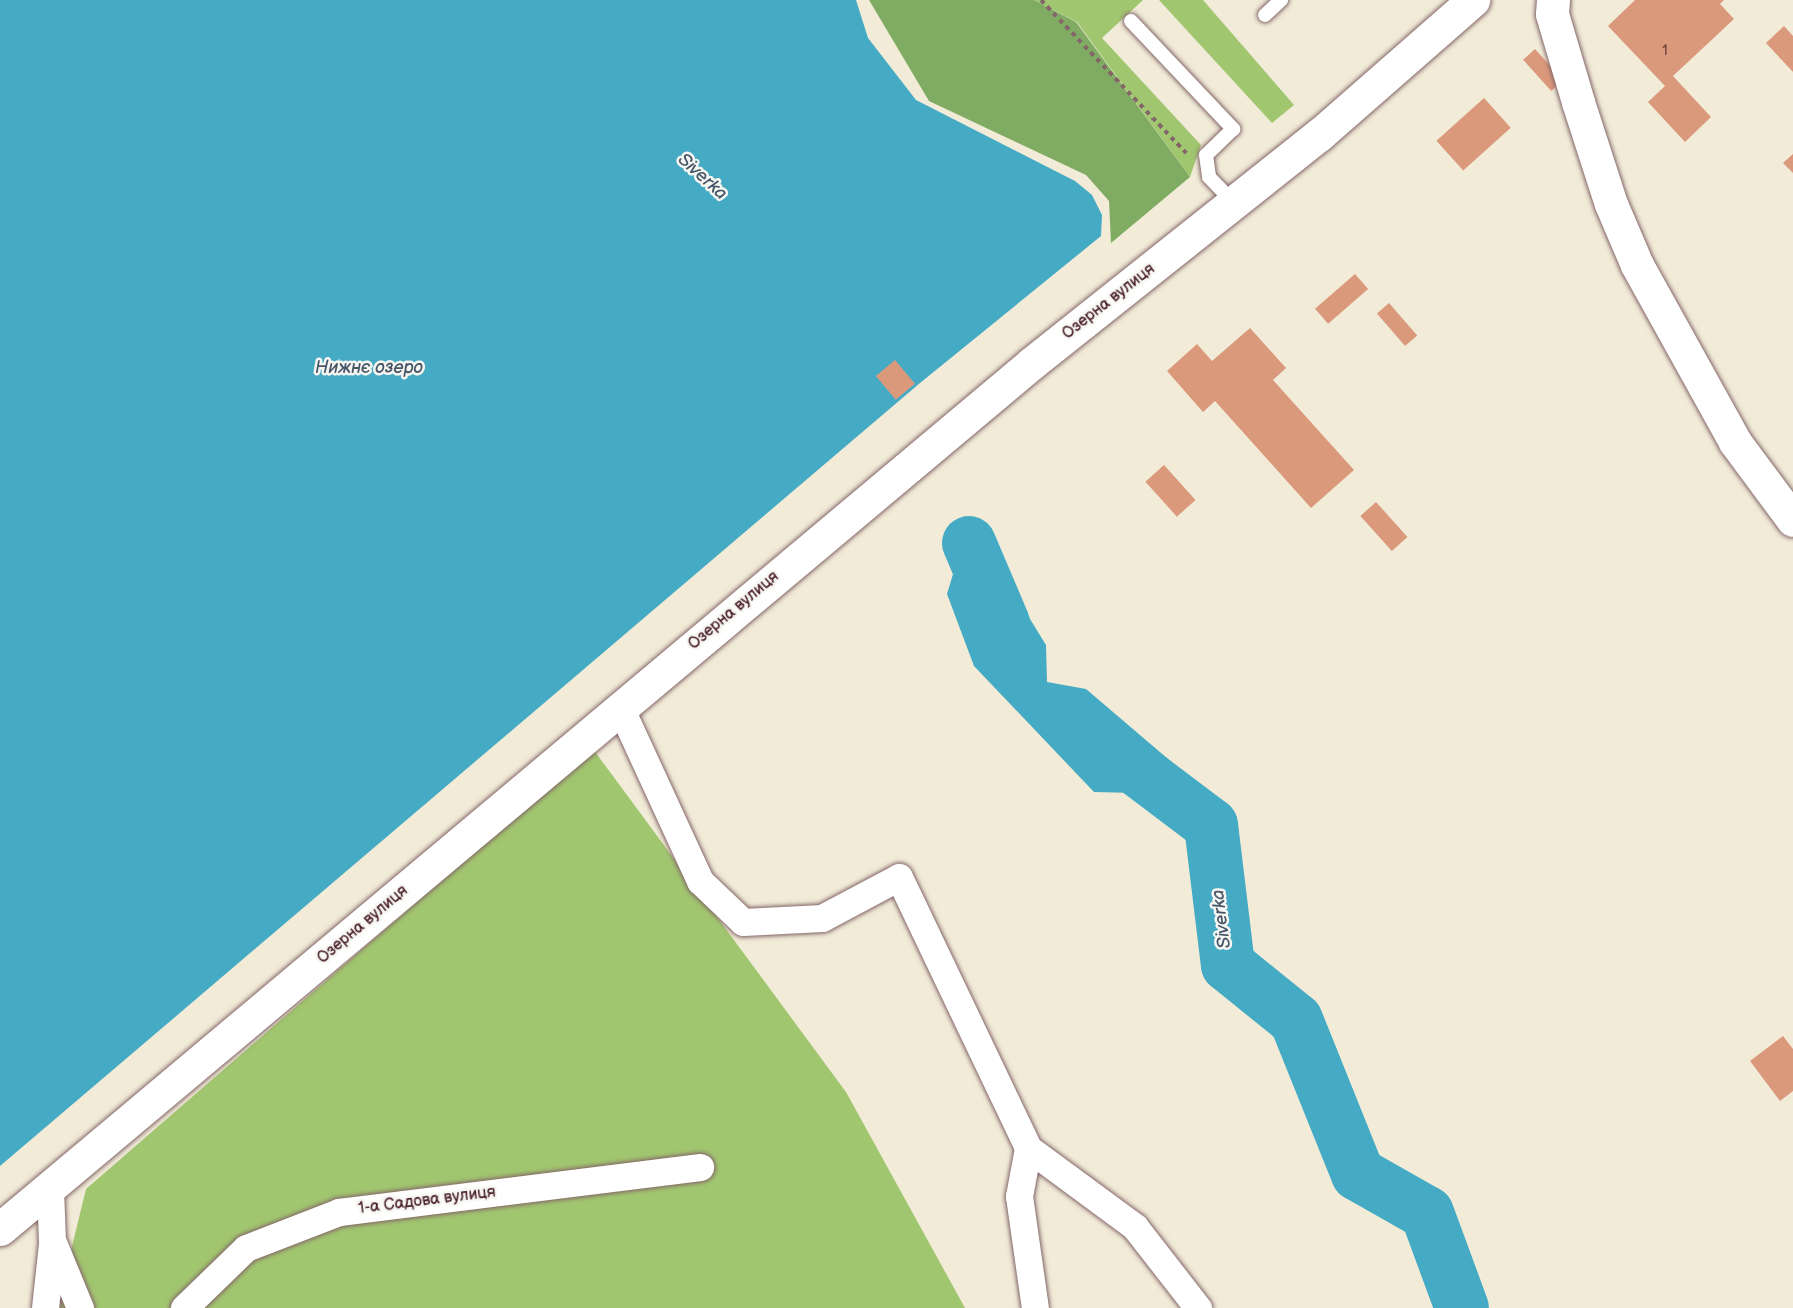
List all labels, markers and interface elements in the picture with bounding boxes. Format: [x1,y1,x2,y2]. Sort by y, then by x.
house number: 1 [1662,43,1668,59]
water label: Siverka [673,149,731,205]
street label: Озерна вулиця [1059,260,1159,344]
water label: Нижнє озеро [315,357,423,379]
street label: Озерна вулиця [685,568,783,654]
street label: Озерна вулиця [314,882,412,968]
water label: Siverka [1208,888,1236,950]
street label: 1-а Садова вулиця [357,1183,497,1219]

